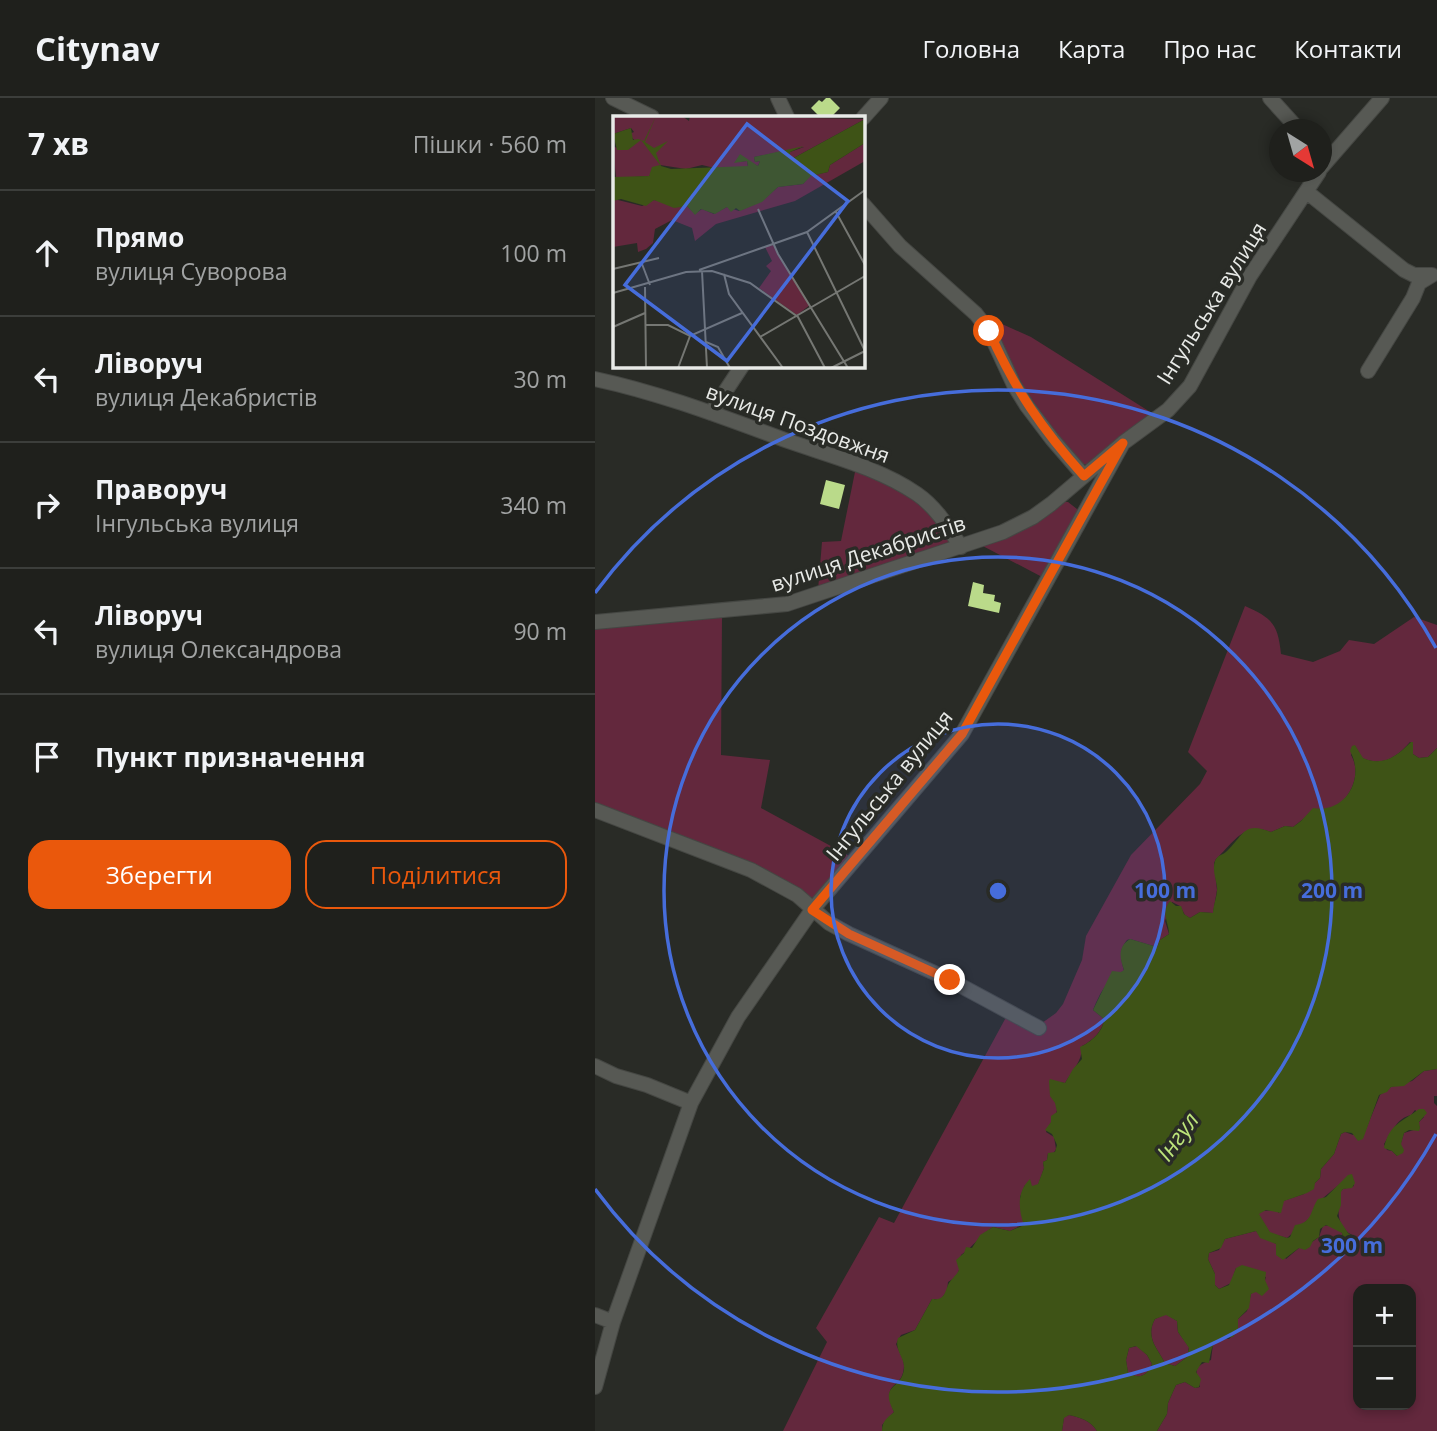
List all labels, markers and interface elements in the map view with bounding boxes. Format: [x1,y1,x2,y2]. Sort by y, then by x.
text: Citynav [35,26,160,71]
text: Головна [923,32,1020,65]
text: Карта [1058,32,1125,65]
text: Про нас [1163,32,1256,65]
text: Контакти [1294,32,1402,65]
inset map [613,116,865,368]
north arrow [1269,119,1332,182]
text: 7 хв [28,123,89,164]
text: Пішки · 560 m [413,128,567,160]
street label: Інгульська вулиця [1150,217,1272,389]
text: Прямо [95,219,184,255]
icon: ahead [28,234,66,272]
text: 100 m [500,237,567,269]
text: вулиця Суворова [95,255,288,287]
route start [973,315,1004,346]
text: Ліворуч [95,345,203,381]
icon: left [28,360,66,398]
text: 30 m [513,363,567,395]
street label: вулиця Поздовжня [702,377,894,469]
text: вулиця Декабристів [95,381,317,413]
text: Праворуч [95,471,227,507]
icon: right [28,486,66,524]
text: 340 m [500,489,567,521]
text: Інгульська вулиця [95,507,299,539]
street label: вулиця Декабристів [767,508,969,598]
text: Ліворуч [95,597,203,633]
icon: left [28,612,66,650]
text: 90 m [513,615,567,647]
text: вулиця Олександрова [95,633,342,665]
street label: Інгульська вулиця [820,704,958,866]
icon: arrive [28,738,66,776]
text: Пункт призначення [95,739,365,775]
button: Зберегти [28,840,291,909]
button: Поділитися [305,840,567,909]
text: 100 m [1134,876,1196,904]
text: 200 m [1301,876,1363,904]
centre of rings [986,879,1010,903]
route end [934,964,965,995]
water label: Інгул [1148,1105,1206,1167]
text: 300 m [1321,1231,1383,1259]
map controls [1353,1284,1416,1410]
button: + [1353,1284,1416,1347]
button: − [1353,1347,1416,1410]

